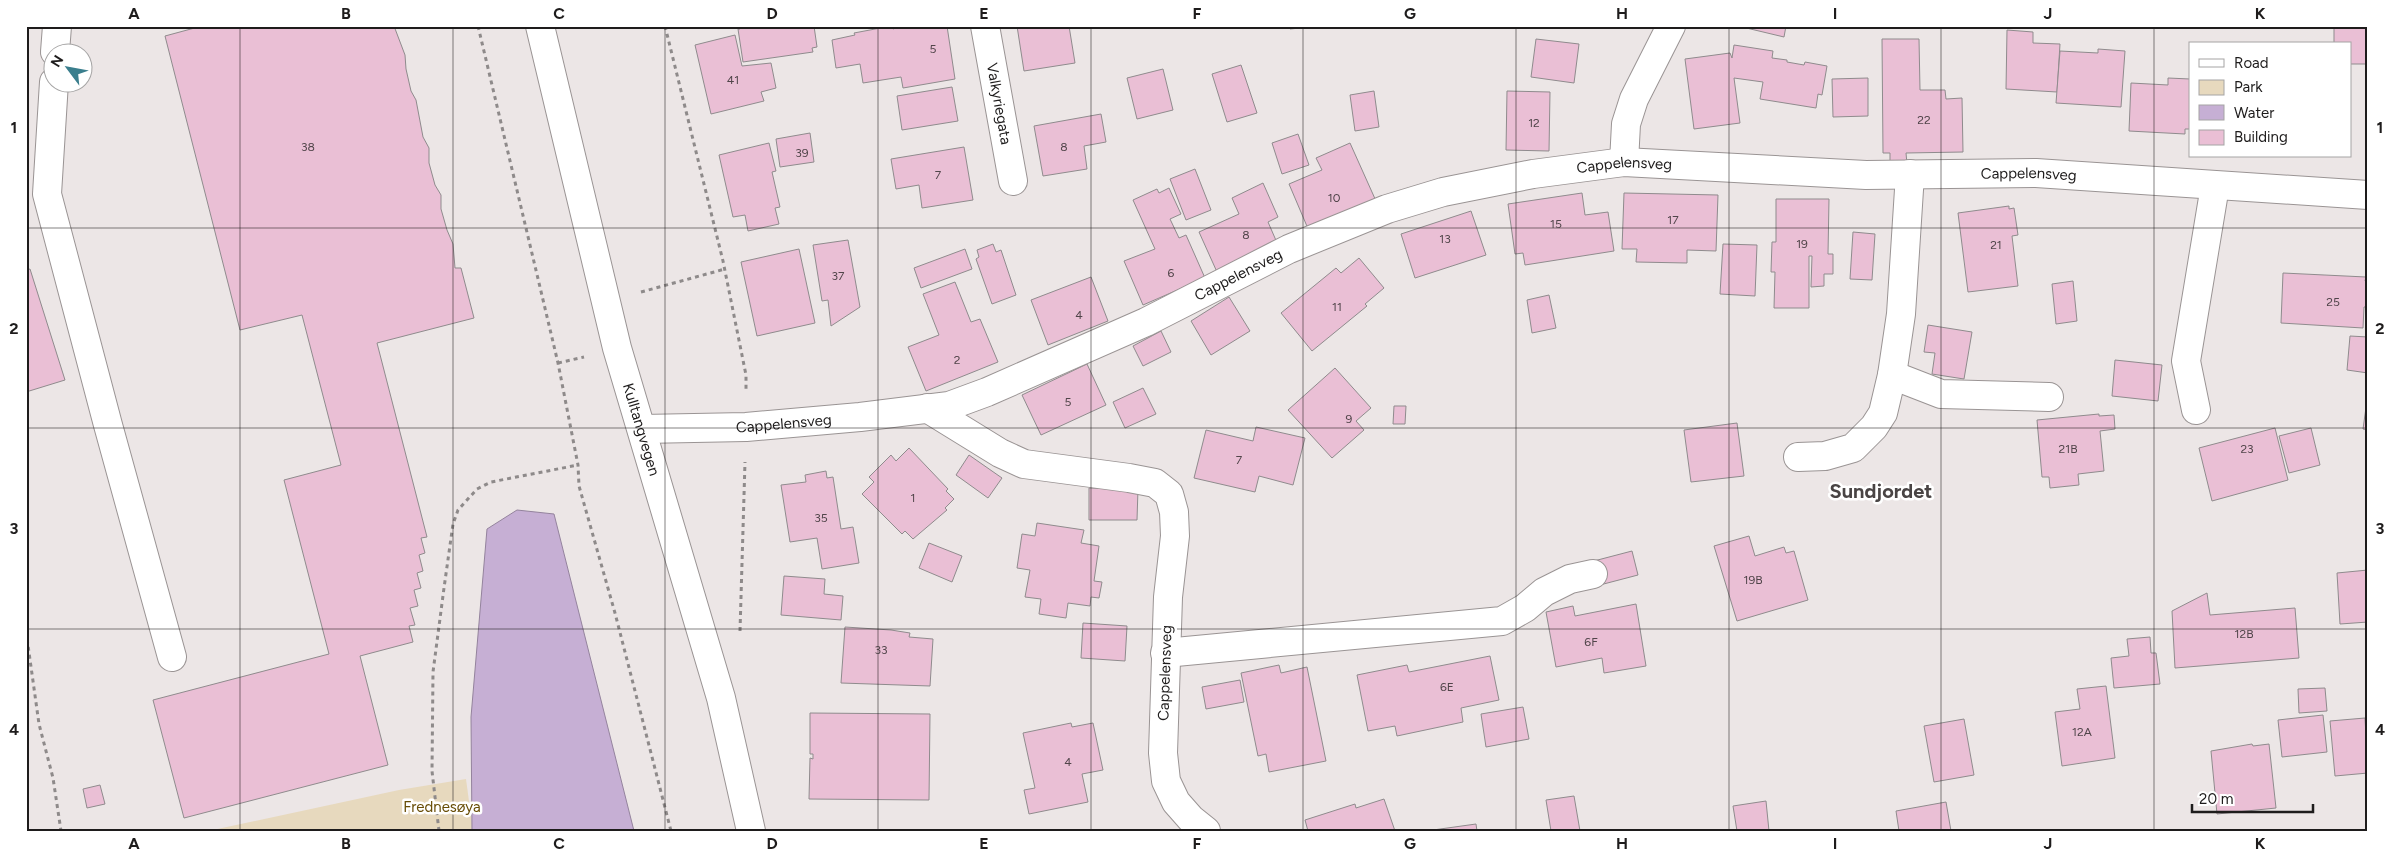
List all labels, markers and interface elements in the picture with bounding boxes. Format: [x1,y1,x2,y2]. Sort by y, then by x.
text: A [128,4,140,23]
text: B [341,4,351,23]
text: C [553,4,565,23]
text: D [766,4,778,23]
text: E [979,4,989,23]
text: F [1193,4,1202,23]
text: G [1404,4,1416,23]
text: H [1616,4,1628,23]
text: I [1833,4,1837,23]
text: J [2044,4,2052,23]
text: K [2255,4,2266,23]
north arrow [42,42,92,92]
house number: 5 [930,42,937,56]
legend [2189,42,2352,158]
text: N [47,52,67,70]
text: Road [2234,54,2269,72]
street label: Valkyriegata [983,62,1015,146]
house number: 41 [727,73,739,87]
text: Park [2234,78,2263,96]
text: Water [2234,104,2274,122]
house number: 22 [1917,113,1931,127]
house number: 12 [1528,116,1540,130]
text: 1 [11,118,17,137]
text: 1 [2377,118,2383,137]
text: Building [2234,128,2288,146]
house number: 38 [301,140,315,154]
house number: 8 [1060,140,1068,154]
house number: 39 [795,146,809,160]
street label: Cappelensveg [1575,153,1673,177]
street label: Cappelensveg [1981,164,2077,185]
house number: 7 [935,168,942,182]
house number: 10 [1328,191,1341,205]
house number: 17 [1667,213,1679,227]
house number: 15 [1550,217,1562,231]
house number: 8 [1242,228,1250,242]
house number: 13 [1439,232,1451,246]
house number: 19 [1796,237,1808,251]
house number: 21 [1990,238,2002,252]
street label: Cappelensveg [1191,245,1285,305]
house number: 6 [1168,266,1175,280]
house number: 37 [832,269,845,283]
house number: 25 [2326,295,2340,309]
house number: 11 [1332,300,1342,314]
house number: 4 [1075,308,1083,322]
text: 2 [9,319,19,338]
text: 2 [2375,319,2385,338]
house number: 2 [954,353,960,367]
street label: Kulltangvegen [619,381,663,478]
house number: 5 [1065,395,1072,409]
street label: Cappelensveg [736,411,832,436]
house number: 9 [1346,412,1353,426]
house number: 21B [2059,442,2078,456]
house number: 23 [2240,442,2254,456]
house number: 7 [1236,453,1243,467]
district label: Sundjordet [1830,479,1932,503]
house number: 1 [911,491,915,505]
house number: 35 [814,511,828,525]
text: 3 [10,519,19,538]
text: 3 [2376,519,2385,538]
house number: 19B [1743,573,1763,587]
street label: Cappelensveg [1154,625,1176,721]
house number: 12B [2235,627,2254,641]
house number: 6F [1584,635,1598,649]
house number: 33 [874,643,888,657]
house number: 6E [1440,680,1454,694]
text: 4 [9,720,19,739]
text: 4 [2375,720,2385,739]
house number: 12A [2072,725,2092,739]
house number: 4 [1064,755,1072,769]
scale bar [2192,782,2313,814]
text: 20 m [2199,790,2233,808]
park label: Frednesøya [403,798,481,816]
text: A [128,834,140,853]
text: B [341,834,351,853]
text: C [553,834,565,853]
text: D [766,834,778,853]
text: E [979,834,989,853]
text: F [1193,834,1202,853]
text: G [1404,834,1416,853]
text: H [1616,834,1628,853]
text: I [1833,834,1837,853]
text: J [2044,834,2052,853]
text: K [2255,834,2266,853]

